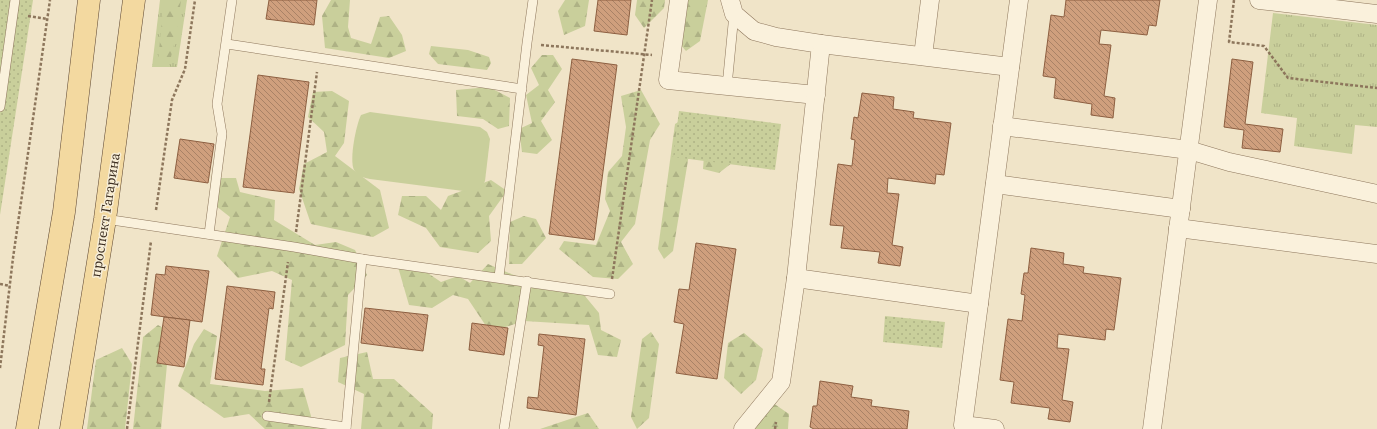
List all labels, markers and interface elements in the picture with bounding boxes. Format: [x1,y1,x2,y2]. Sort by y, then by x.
street label: проспект Гагарина [85,150,125,279]

